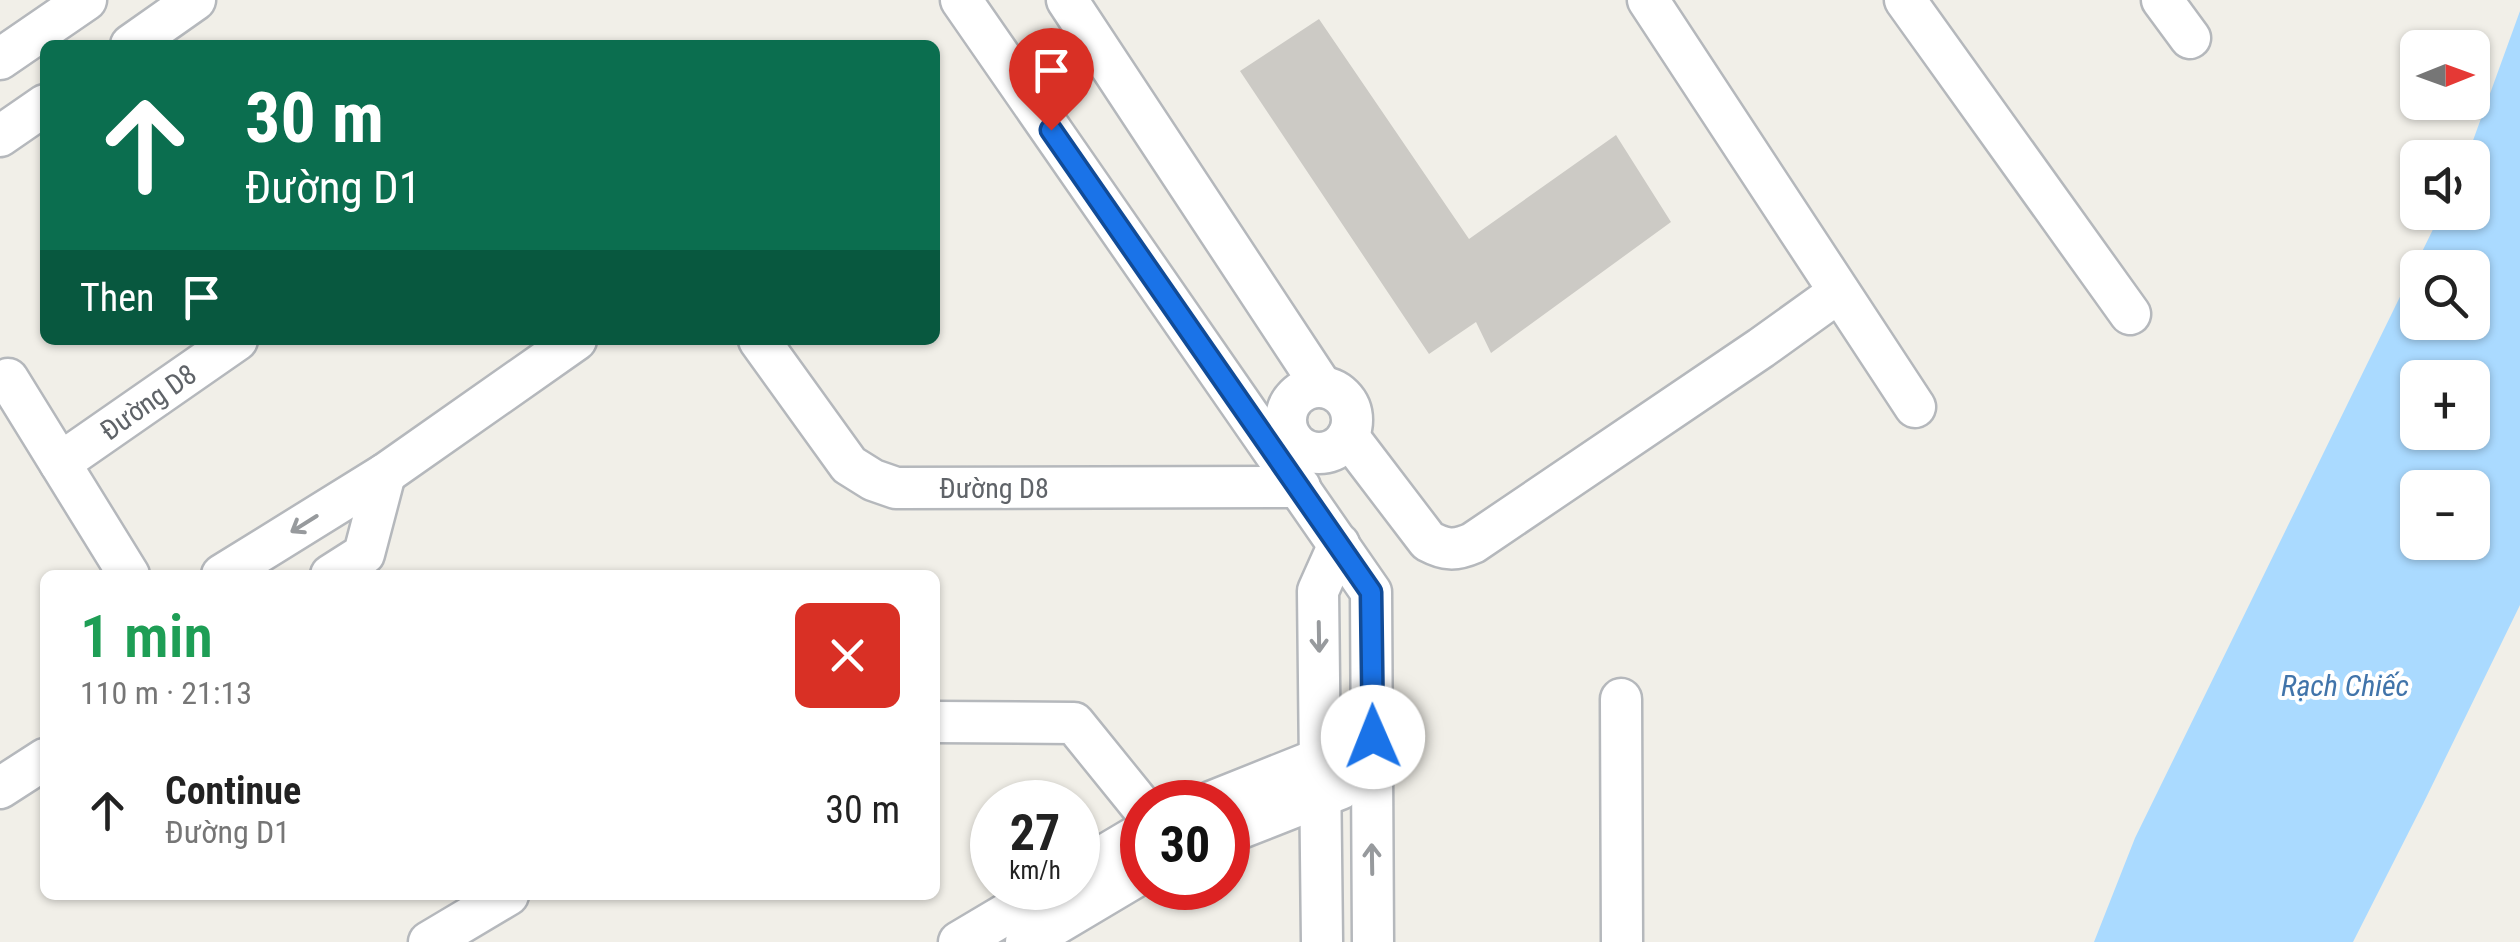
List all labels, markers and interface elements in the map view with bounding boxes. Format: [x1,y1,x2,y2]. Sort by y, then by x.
pin [1009,28,1094,131]
north arrow [2400,30,2490,120]
map controls [2400,30,2490,560]
icon: arrive [1024,43,1079,98]
text: 30 m [245,77,384,159]
icon: ahead [80,80,210,210]
button: sound [2400,140,2490,230]
text: Đường D1 [245,161,421,214]
button: search [2400,250,2490,340]
icon: arrive [174,270,229,325]
text: Then [80,276,154,320]
street label: Đường D8 [94,357,203,447]
button: + [2400,360,2490,450]
button: − [2400,470,2490,560]
street label: Đường D8 [939,472,1049,505]
one-way arrow [290,514,318,535]
text: 1 min [80,601,213,672]
button: close [795,603,900,708]
one-way arrow [1309,620,1328,652]
water label: Rạch Chiếc [2281,668,2409,703]
text: 110 m · 21:13 [80,674,252,712]
position arrow [1321,685,1425,789]
text: Continue [165,769,301,813]
speed limit sign: 30 [1120,780,1250,910]
icon: ahead [80,783,135,838]
text: 30 m [825,788,900,832]
text: 27 [1010,804,1060,862]
text: Đường D1 [165,813,290,851]
one-way arrow [1363,844,1382,876]
text: km/h [1009,856,1061,885]

